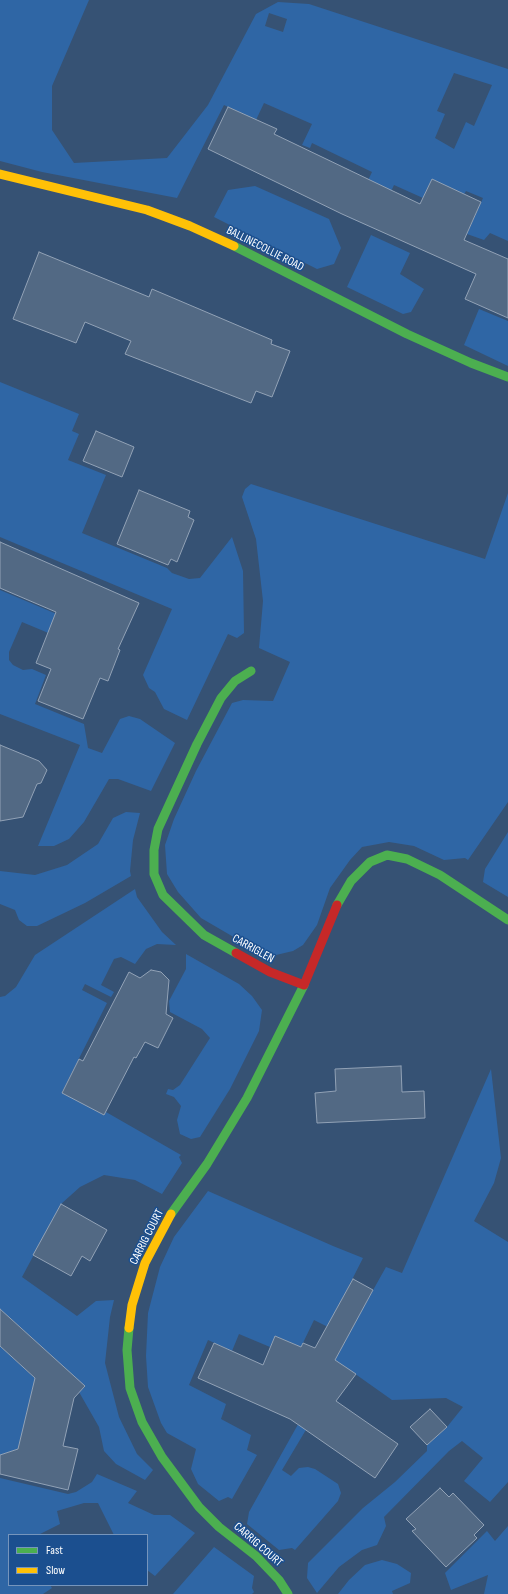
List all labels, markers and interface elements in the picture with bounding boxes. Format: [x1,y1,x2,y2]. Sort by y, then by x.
street label: BALLINECOLLIE ROAD [224,223,306,275]
street label: CARRIGLEN [229,932,277,966]
street label: CARRIG COURT [127,1207,167,1267]
street label: CARRIG COURT [231,1520,285,1570]
legend [8,1534,148,1586]
text: Fast [46,1543,63,1558]
text: Slow [46,1563,65,1578]

